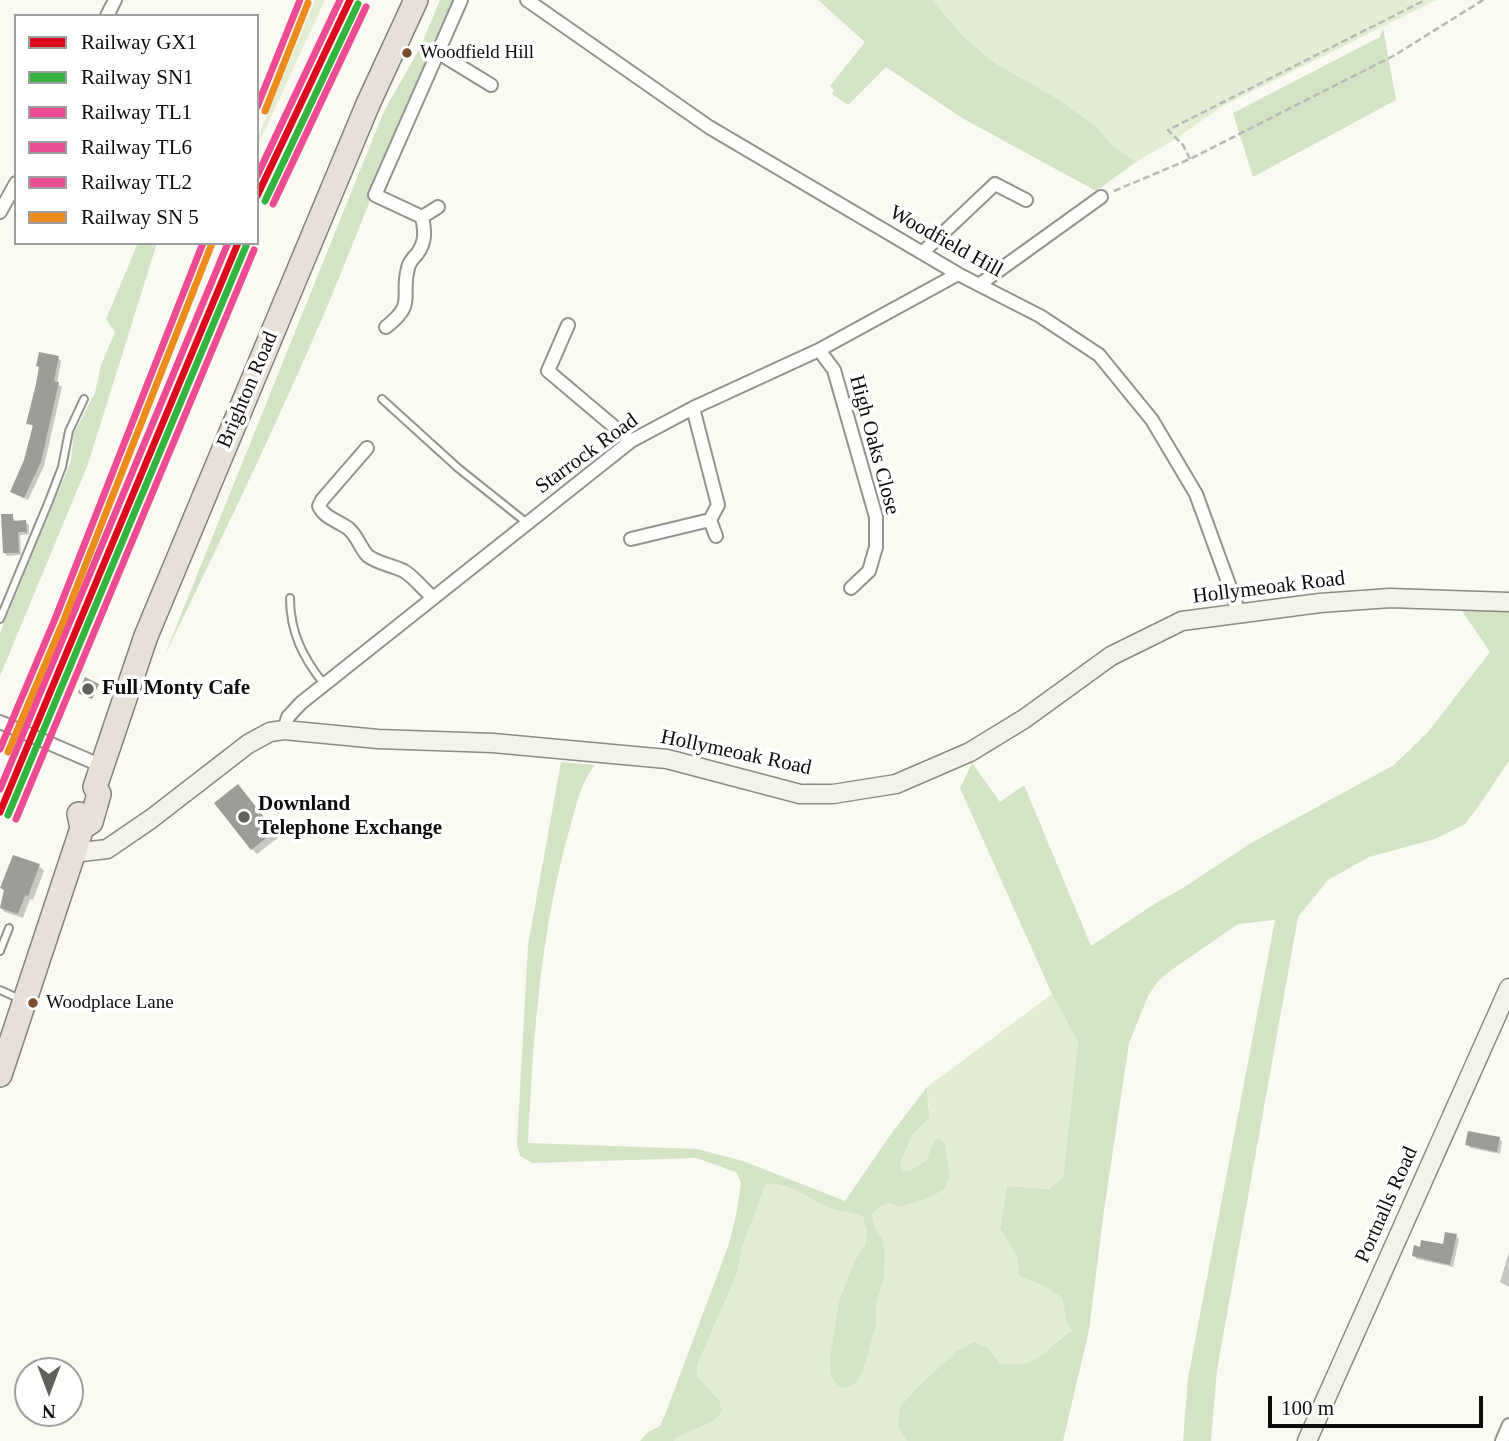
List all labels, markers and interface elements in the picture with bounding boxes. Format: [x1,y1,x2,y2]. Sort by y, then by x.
legend [14,14,259,245]
text: Railway GX1 [81,30,197,54]
place label: Woodfield Hill [420,42,534,64]
marker: Woodfield Hill [400,46,414,60]
text: Railway SN1 [81,65,194,89]
text: Railway TL1 [81,100,192,124]
text: Railway TL6 [81,135,192,159]
text: Railway TL2 [81,170,192,194]
street label: Woodfield Hill [885,200,1007,284]
text: Railway SN 5 [81,205,199,229]
street label: Brighton Road [212,328,284,452]
street label: High Oaks Close [843,372,905,518]
street label: Starrock Road [531,408,643,500]
street label: Hollymeoak Road [1191,566,1347,610]
place label: Full Monty Cafe [102,676,250,702]
marker: Full Monty Cafe [80,681,96,697]
street label: Hollymeoak Road [658,725,814,781]
place label: Downland Telephone Exchange [258,792,442,842]
marker: Downland Telephone Exchange [236,809,252,825]
place label: Woodplace Lane [46,992,174,1014]
marker: Woodplace Lane [26,996,40,1010]
street label: Portnalls Road [1350,1143,1424,1267]
north arrow [14,1357,84,1427]
scale bar [1271,1382,1486,1426]
text: 100 m [1281,1396,1334,1420]
text: N [42,1401,56,1422]

